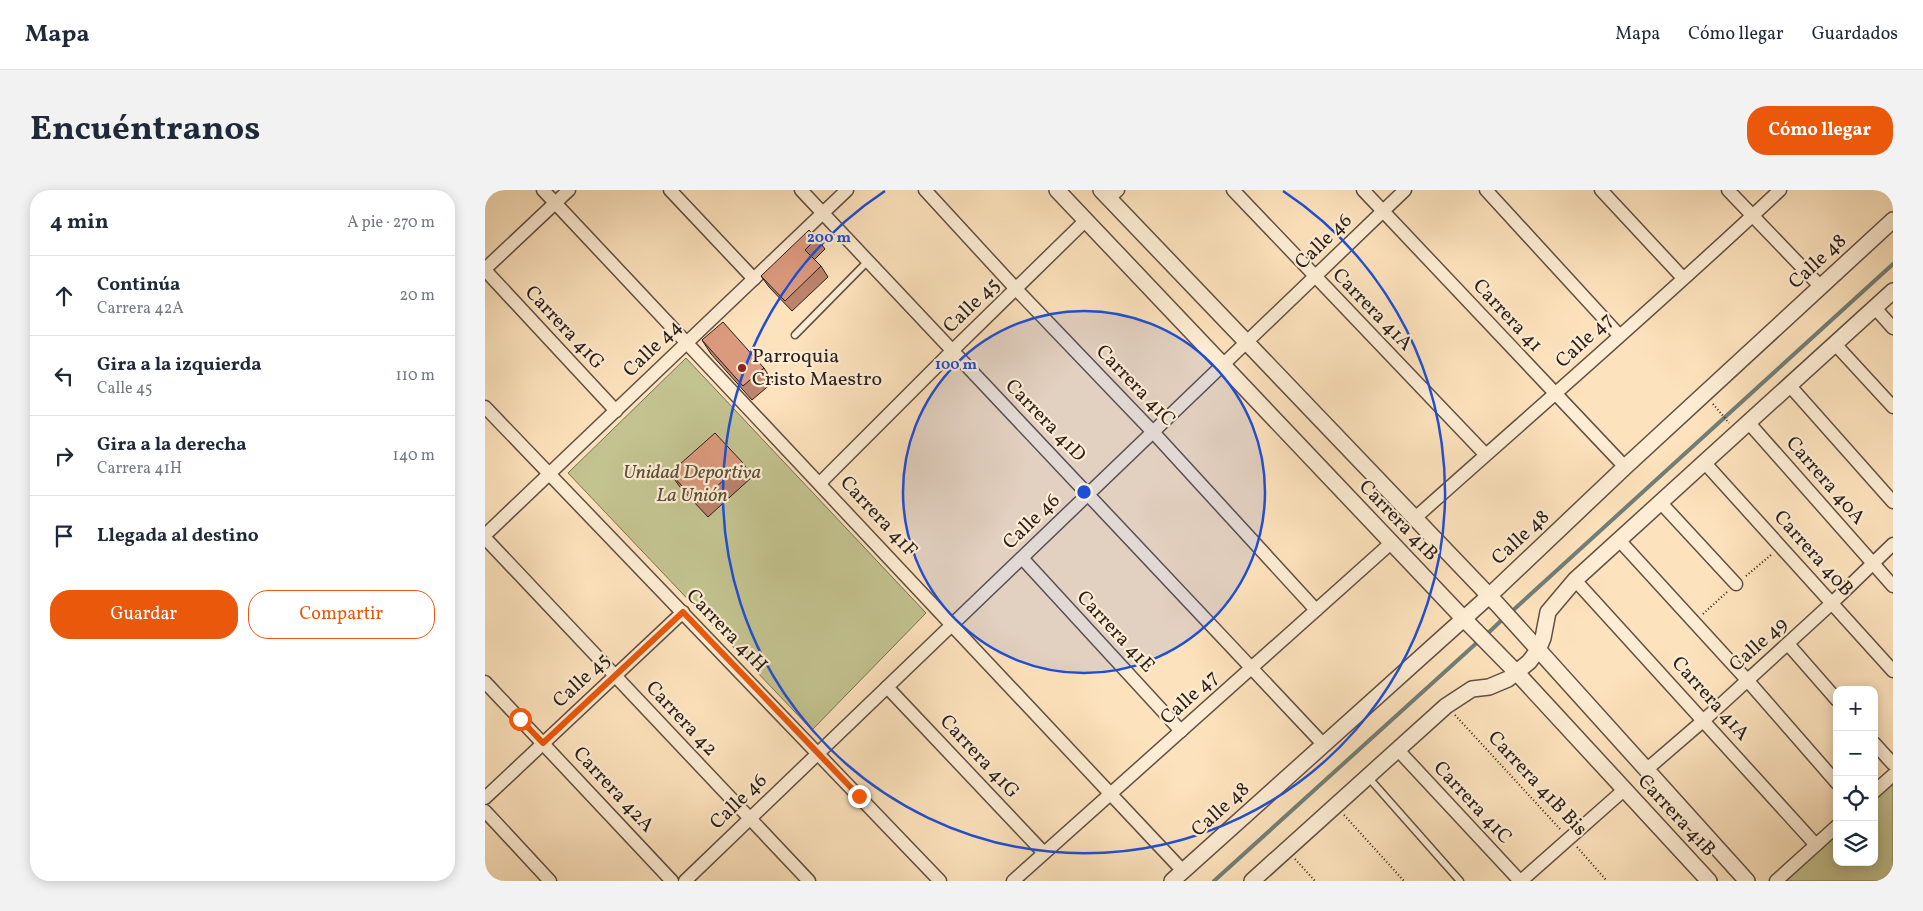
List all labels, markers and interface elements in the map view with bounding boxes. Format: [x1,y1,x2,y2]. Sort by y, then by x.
text: Mapa [25,18,90,52]
text: Mapa [1615,22,1660,47]
text: Cómo llegar [1688,22,1784,47]
text: Guardados [1812,22,1898,47]
text: Encuéntranos [30,106,260,154]
button: Cómo llegar [1747,106,1893,155]
text: 4 min [50,208,109,237]
street label: Calle 46 [1289,208,1359,276]
text: A pie · 270 m [347,212,435,234]
text: 200 m [807,228,851,249]
street label: Calle 48 [1783,228,1853,296]
street label: Carrera 41A [1325,262,1419,358]
text: Continúa [97,272,180,298]
street label: Calle 45 [937,272,1007,340]
street label: Carrera 41 [1466,273,1548,359]
street label: Carrera 41G [518,280,610,376]
icon: ahead [50,282,78,310]
text: 20 m [400,285,435,307]
text: Carrera 42A [97,298,184,320]
street label: Calle 47 [1550,307,1620,375]
street label: Calle 44 [617,314,689,384]
street label: Carrera 41C [1089,339,1181,433]
place label: Parroquia Cristo Maestro [752,343,882,394]
text: Gira a la izquierda [97,352,262,378]
text: 100 m [935,355,978,376]
icon: left [50,362,78,390]
marker: Parroquia Cristo Maestro [736,362,748,374]
text: 110 m [396,365,435,387]
street label: Carrera 41D [998,373,1092,469]
text: Calle 45 [97,378,153,400]
street label: Carrera 40A [1779,431,1871,531]
text: Gira a la derecha [97,432,247,458]
icon: right [50,442,78,470]
text: 140 m [393,445,435,467]
text: Carrera 41H [97,458,182,480]
park label: Unidad Deportiva La Unión [623,459,761,510]
street label: Carrera 41F [833,470,923,564]
street label: Carrera 41B [1352,474,1444,568]
centre of rings [1075,483,1093,501]
street label: Calle 46 [997,488,1067,556]
street label: Calle 48 [1486,504,1556,572]
street label: Carrera 40B [1767,505,1859,603]
icon: arrive [50,522,78,550]
text: Llegada al destino [97,523,259,549]
street label: Carrera 41H [679,583,773,679]
street label: Carrera 41E [1070,585,1160,679]
button: Guardar [50,590,238,639]
button: Compartir [248,590,435,639]
street label: Calle 49 [1724,611,1794,679]
street label: Calle 45 [547,647,617,715]
street label: Carrera 41A [1664,650,1756,748]
street label: Calle 47 [1155,664,1225,732]
street label: Carrera 42 [639,675,723,763]
map controls [1833,686,1878,866]
button: + [1833,686,1878,731]
route start [509,708,532,731]
street label: Carrera 41G [933,709,1025,805]
street label: Carrera 41B Bis [1481,725,1593,843]
button: − [1833,731,1878,776]
street label: Carrera 42A [566,741,660,839]
street label: Carrera 41C [1426,755,1518,851]
street label: Calle 46 [704,768,774,836]
street label: Carrera 41B [1630,769,1722,863]
street label: Calle 48 [1186,776,1256,844]
button: locate [1833,776,1878,821]
route end [848,785,871,808]
button: layers [1833,821,1878,866]

